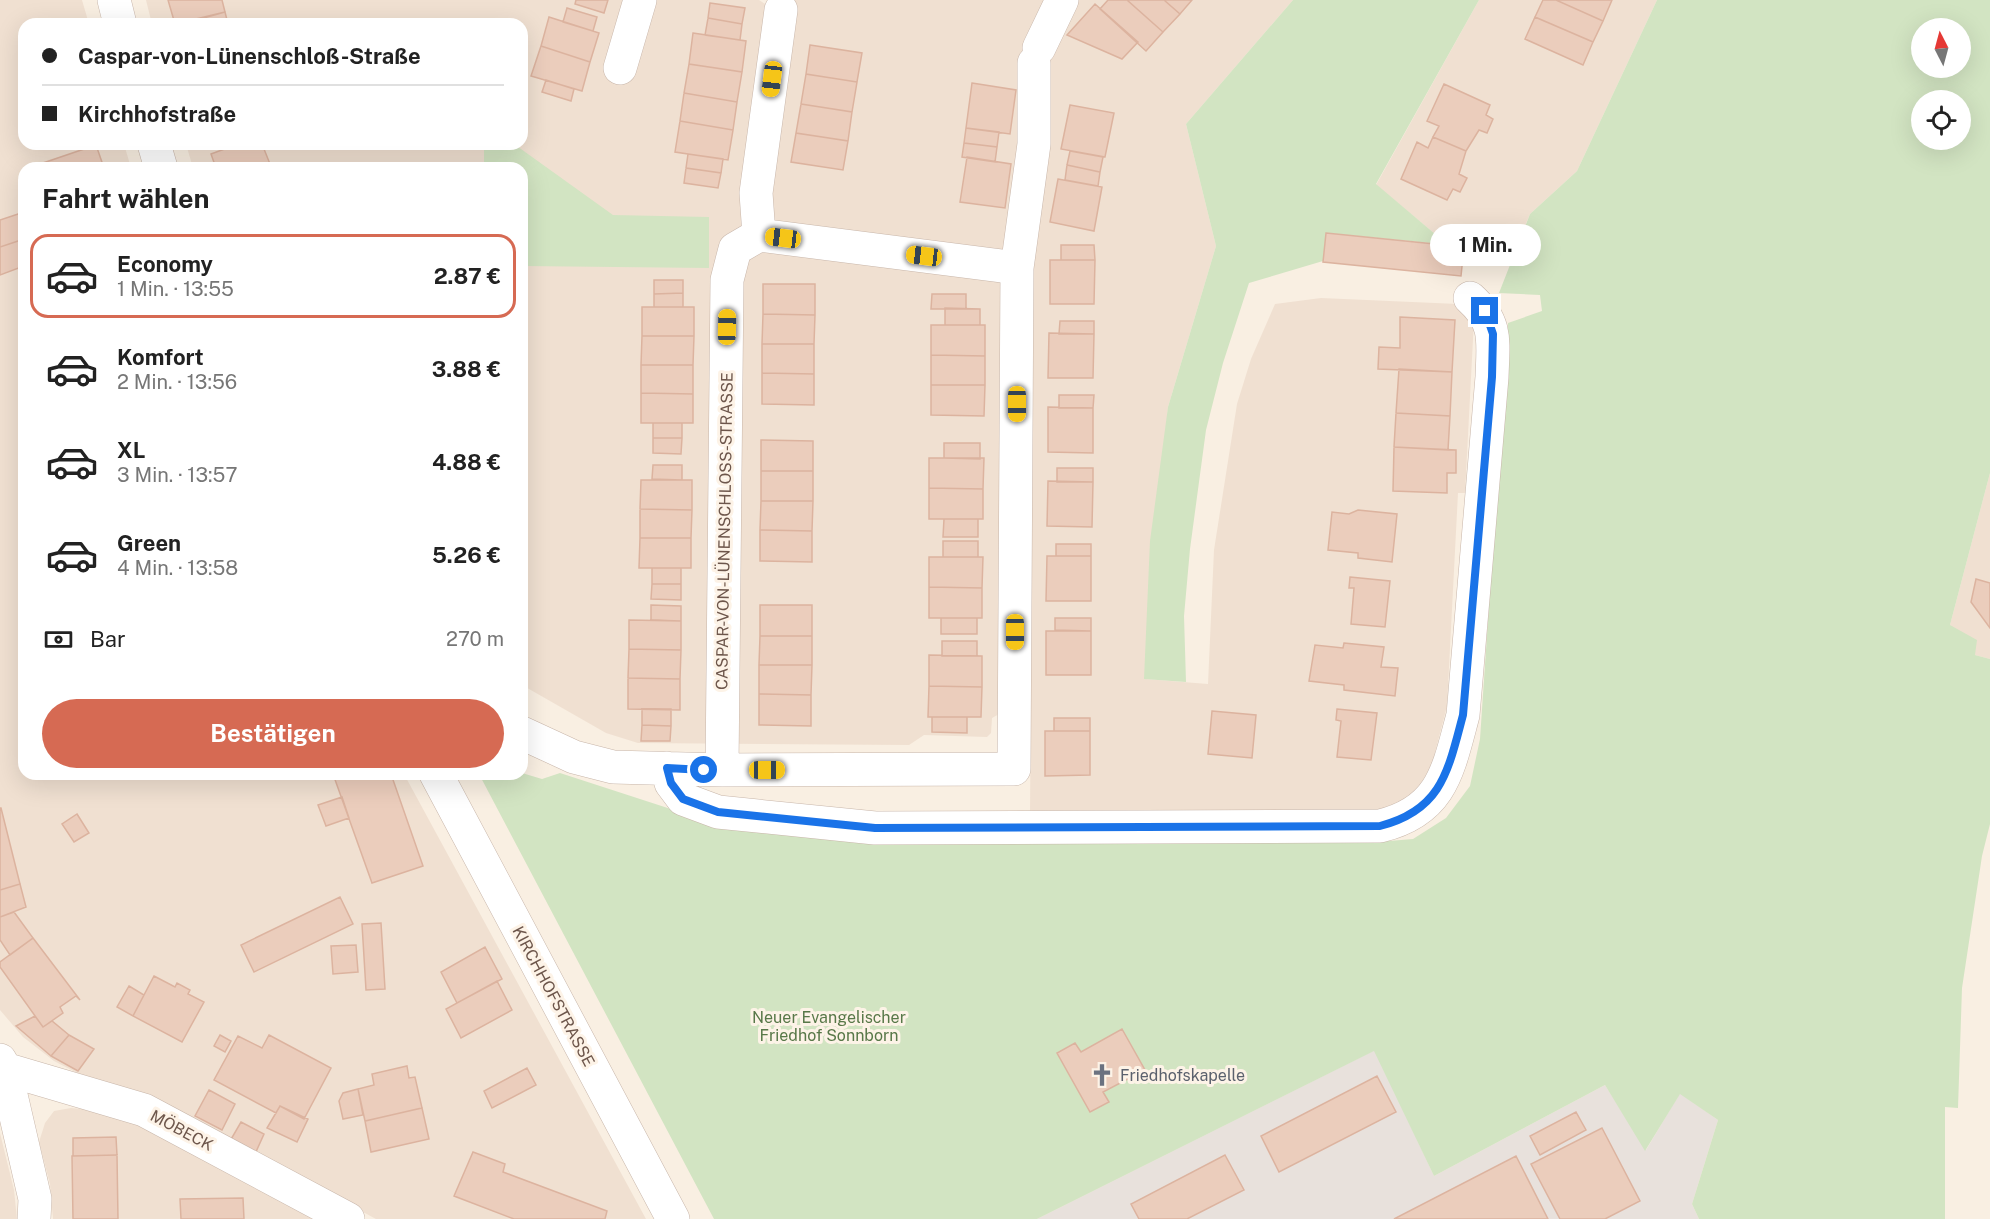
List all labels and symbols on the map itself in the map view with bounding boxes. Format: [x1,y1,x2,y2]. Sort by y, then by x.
north arrow [1911,18,1971,78]
car [761,60,783,98]
callout: 1 Min. [1430,224,1540,266]
car [764,227,802,249]
car [905,245,943,267]
route end [1471,297,1498,324]
car [718,309,736,345]
street label: CASPAR-VON-LÜNENSCHLOSS-STRASSE [711,372,737,690]
car [1008,386,1026,422]
car [1006,614,1024,650]
route start [690,756,717,783]
car [749,761,785,779]
street label: KIRCHHOFSTRASSE [509,923,599,1070]
park label: Neuer Evangelischer Friedhof Sonnborn [752,1008,906,1045]
church icon: Friedhofskapelle [1089,1062,1115,1088]
place label: Friedhofskapelle [1120,1066,1245,1085]
street label: MÖBECK [147,1105,217,1155]

